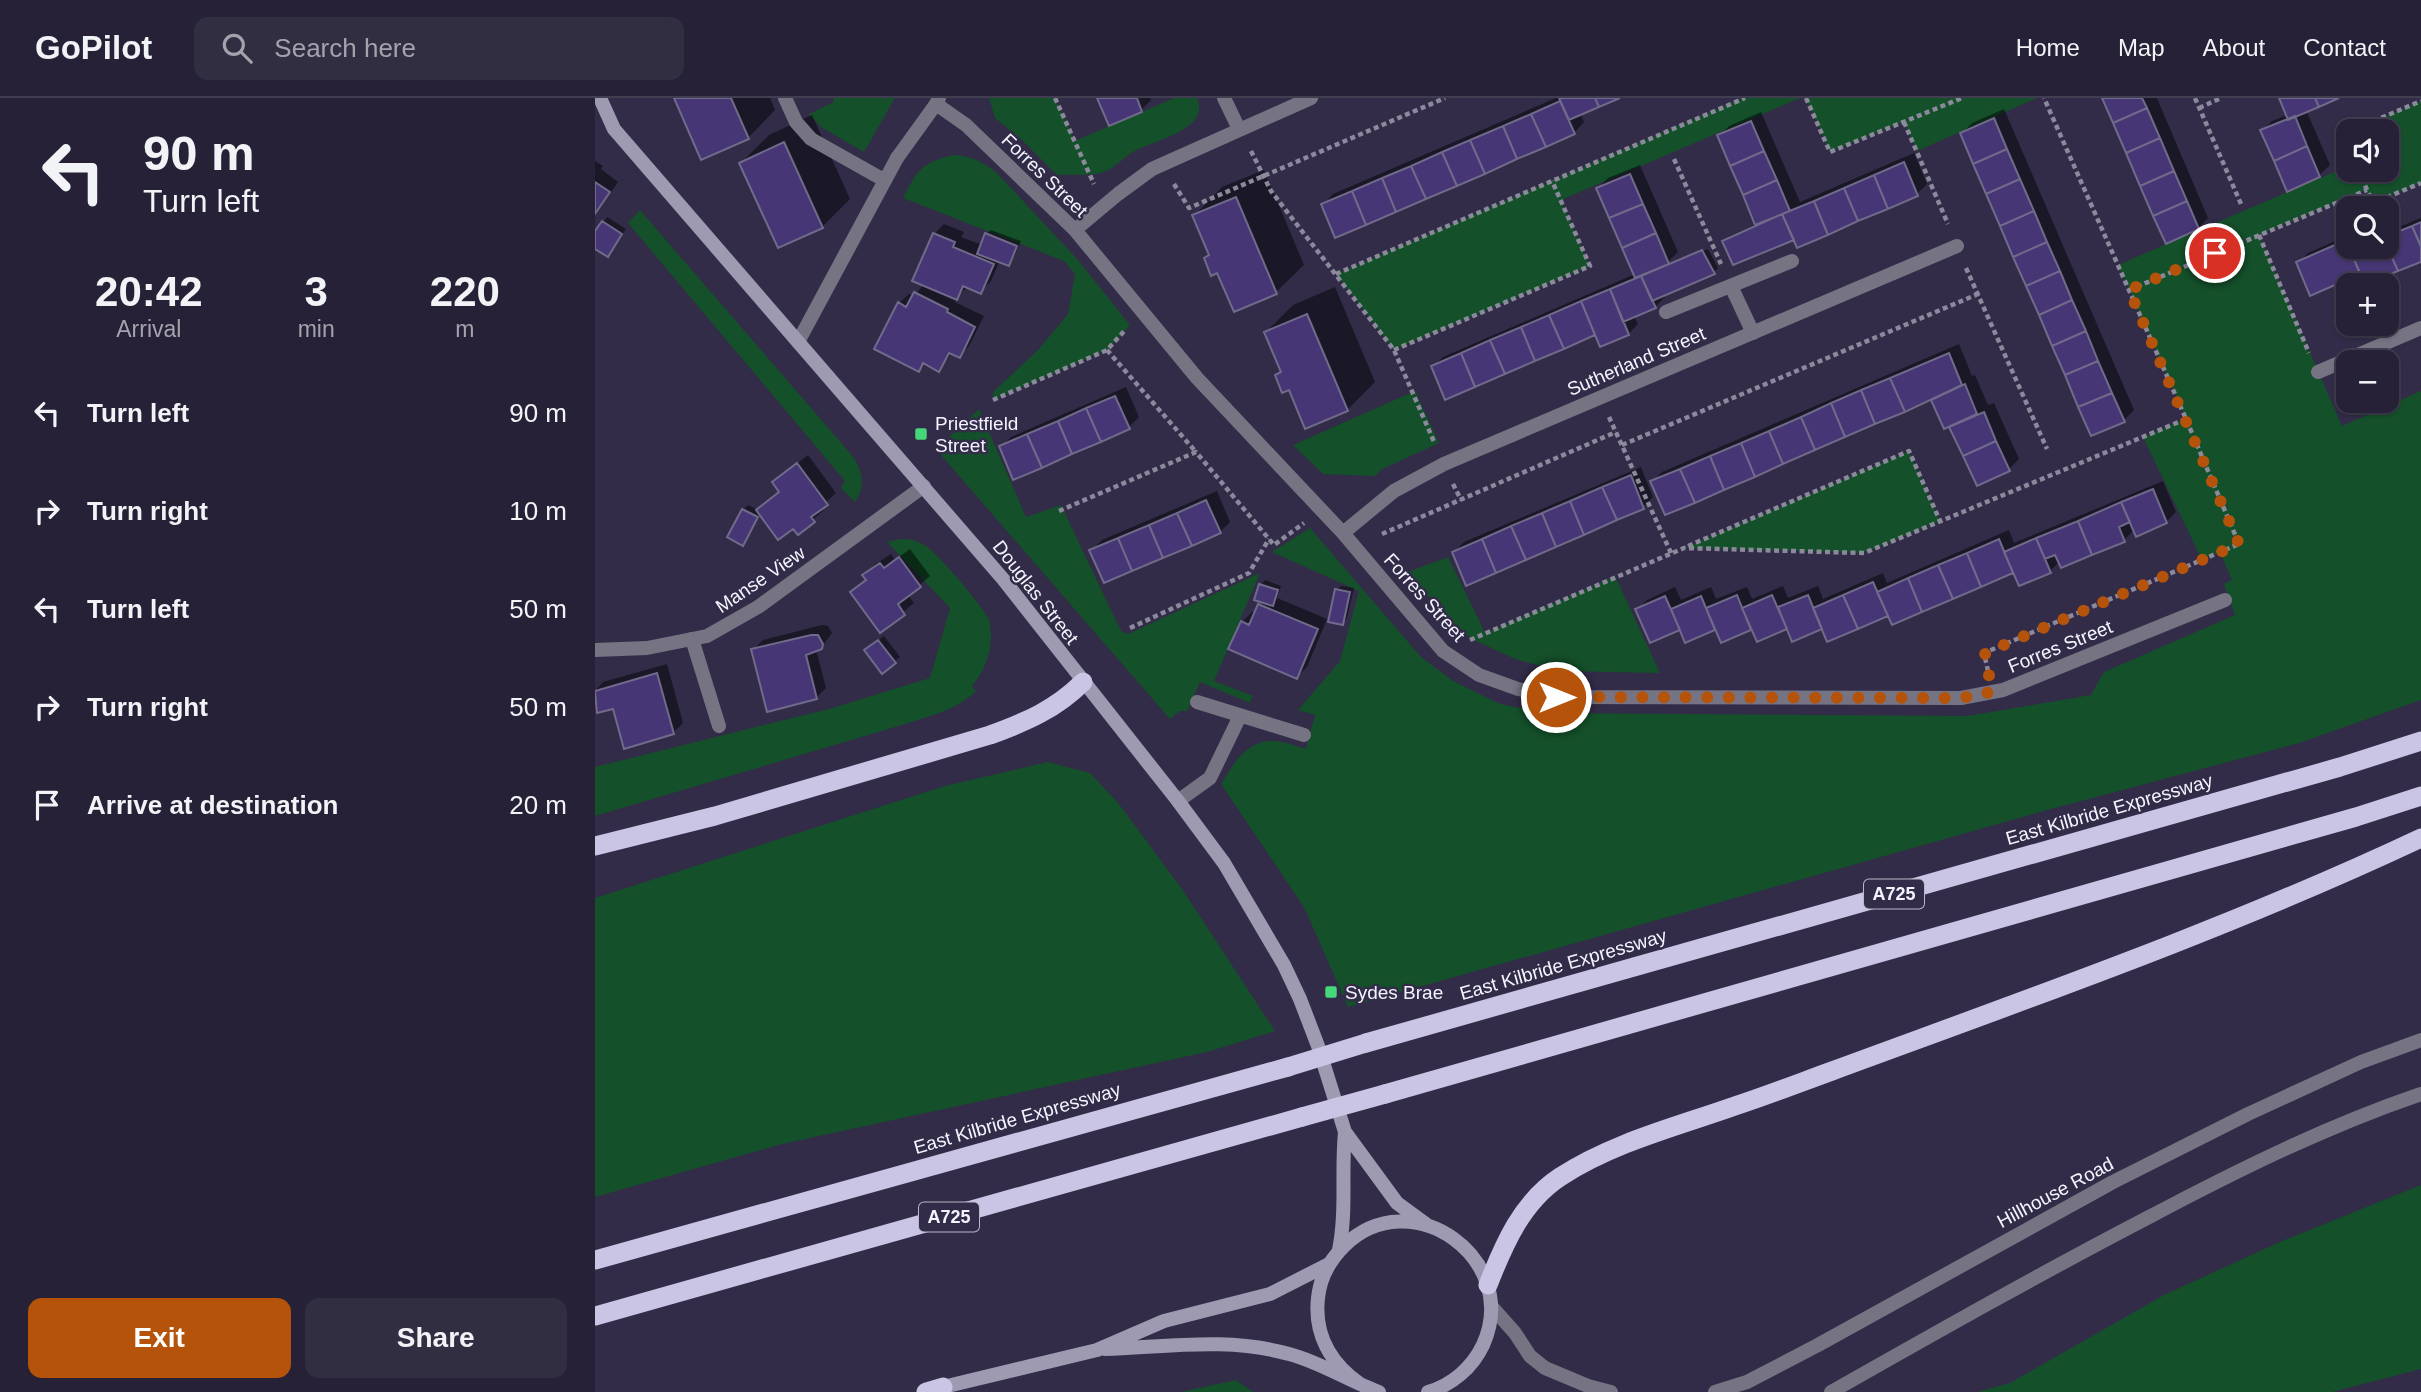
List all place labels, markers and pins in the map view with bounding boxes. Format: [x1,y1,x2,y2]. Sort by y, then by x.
pin [2185,223,2245,283]
place label: Priestfield Street [935,413,1018,456]
marker: Priestfield Street [913,426,929,442]
place label: Sydes Brae [1345,982,1443,1003]
marker: Sydes Brae [1323,984,1339,1000]

